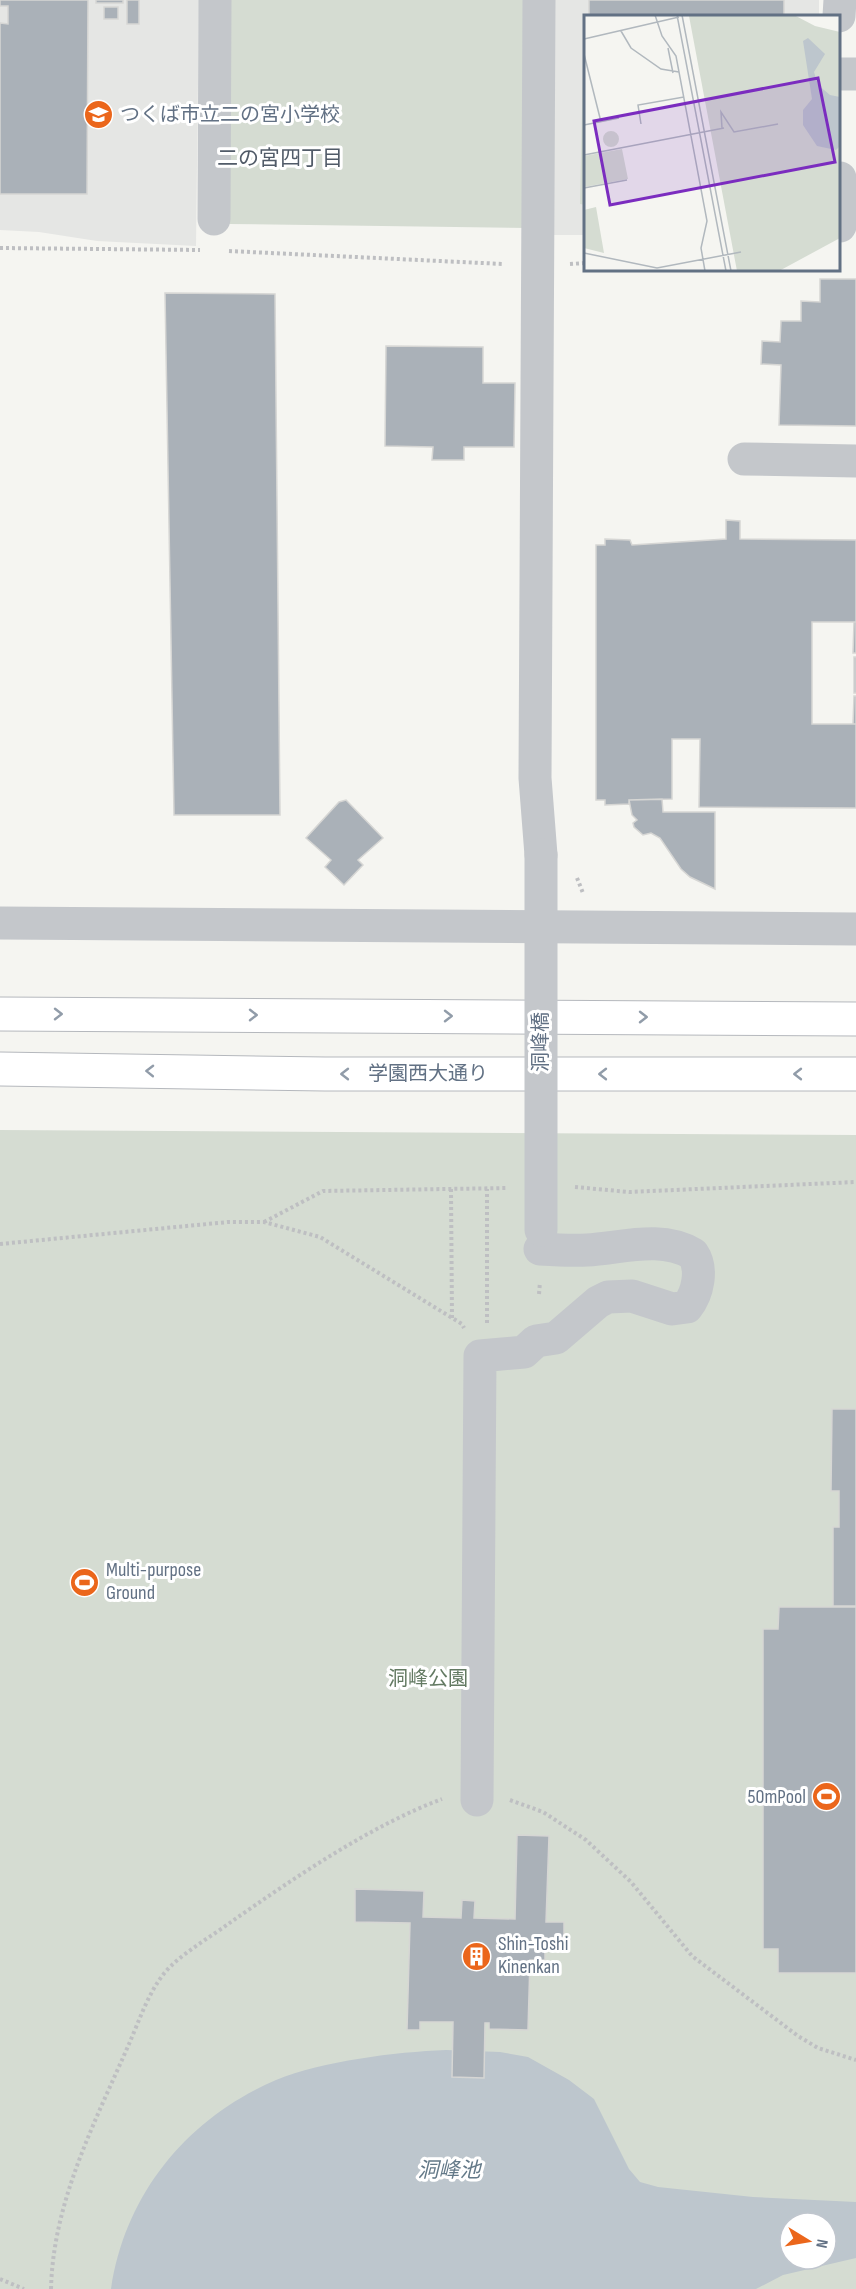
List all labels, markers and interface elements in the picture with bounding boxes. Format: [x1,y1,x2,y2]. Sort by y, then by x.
inset map [584,15,841,272]
school or university icon: つくば市立二の宮小学校 [83,99,115,131]
place label: つくば市立二の宮小学校 [120,103,340,127]
district label: 二の宮四丁目 [217,146,343,171]
one-way arrow [54,1008,63,1020]
one-way arrow [249,1009,258,1021]
one-way arrow [444,1010,453,1022]
one-way arrow [639,1011,648,1023]
street label: 洞峰橋 [529,1012,553,1072]
street label: 学園西大通り [368,1062,488,1086]
one-way arrow [145,1065,154,1077]
one-way arrow [340,1068,349,1080]
one-way arrow [598,1068,607,1080]
one-way arrow [793,1068,802,1080]
place label: Multi-purpose Ground [106,1558,201,1605]
sports icon: Multi-purpose Ground [69,1566,101,1598]
park label: 洞峰公園 [388,1667,468,1691]
sports icon: 50mPool [811,1781,843,1813]
place label: 50mPool [747,1785,806,1809]
place label: Shin-Toshi Kinenkan [498,1932,568,1979]
building icon: Shin-Toshi Kinenkan [461,1940,493,1972]
water label: 洞峰池 [418,2158,482,2183]
north arrow [778,2211,838,2271]
text: N [811,2238,831,2250]

